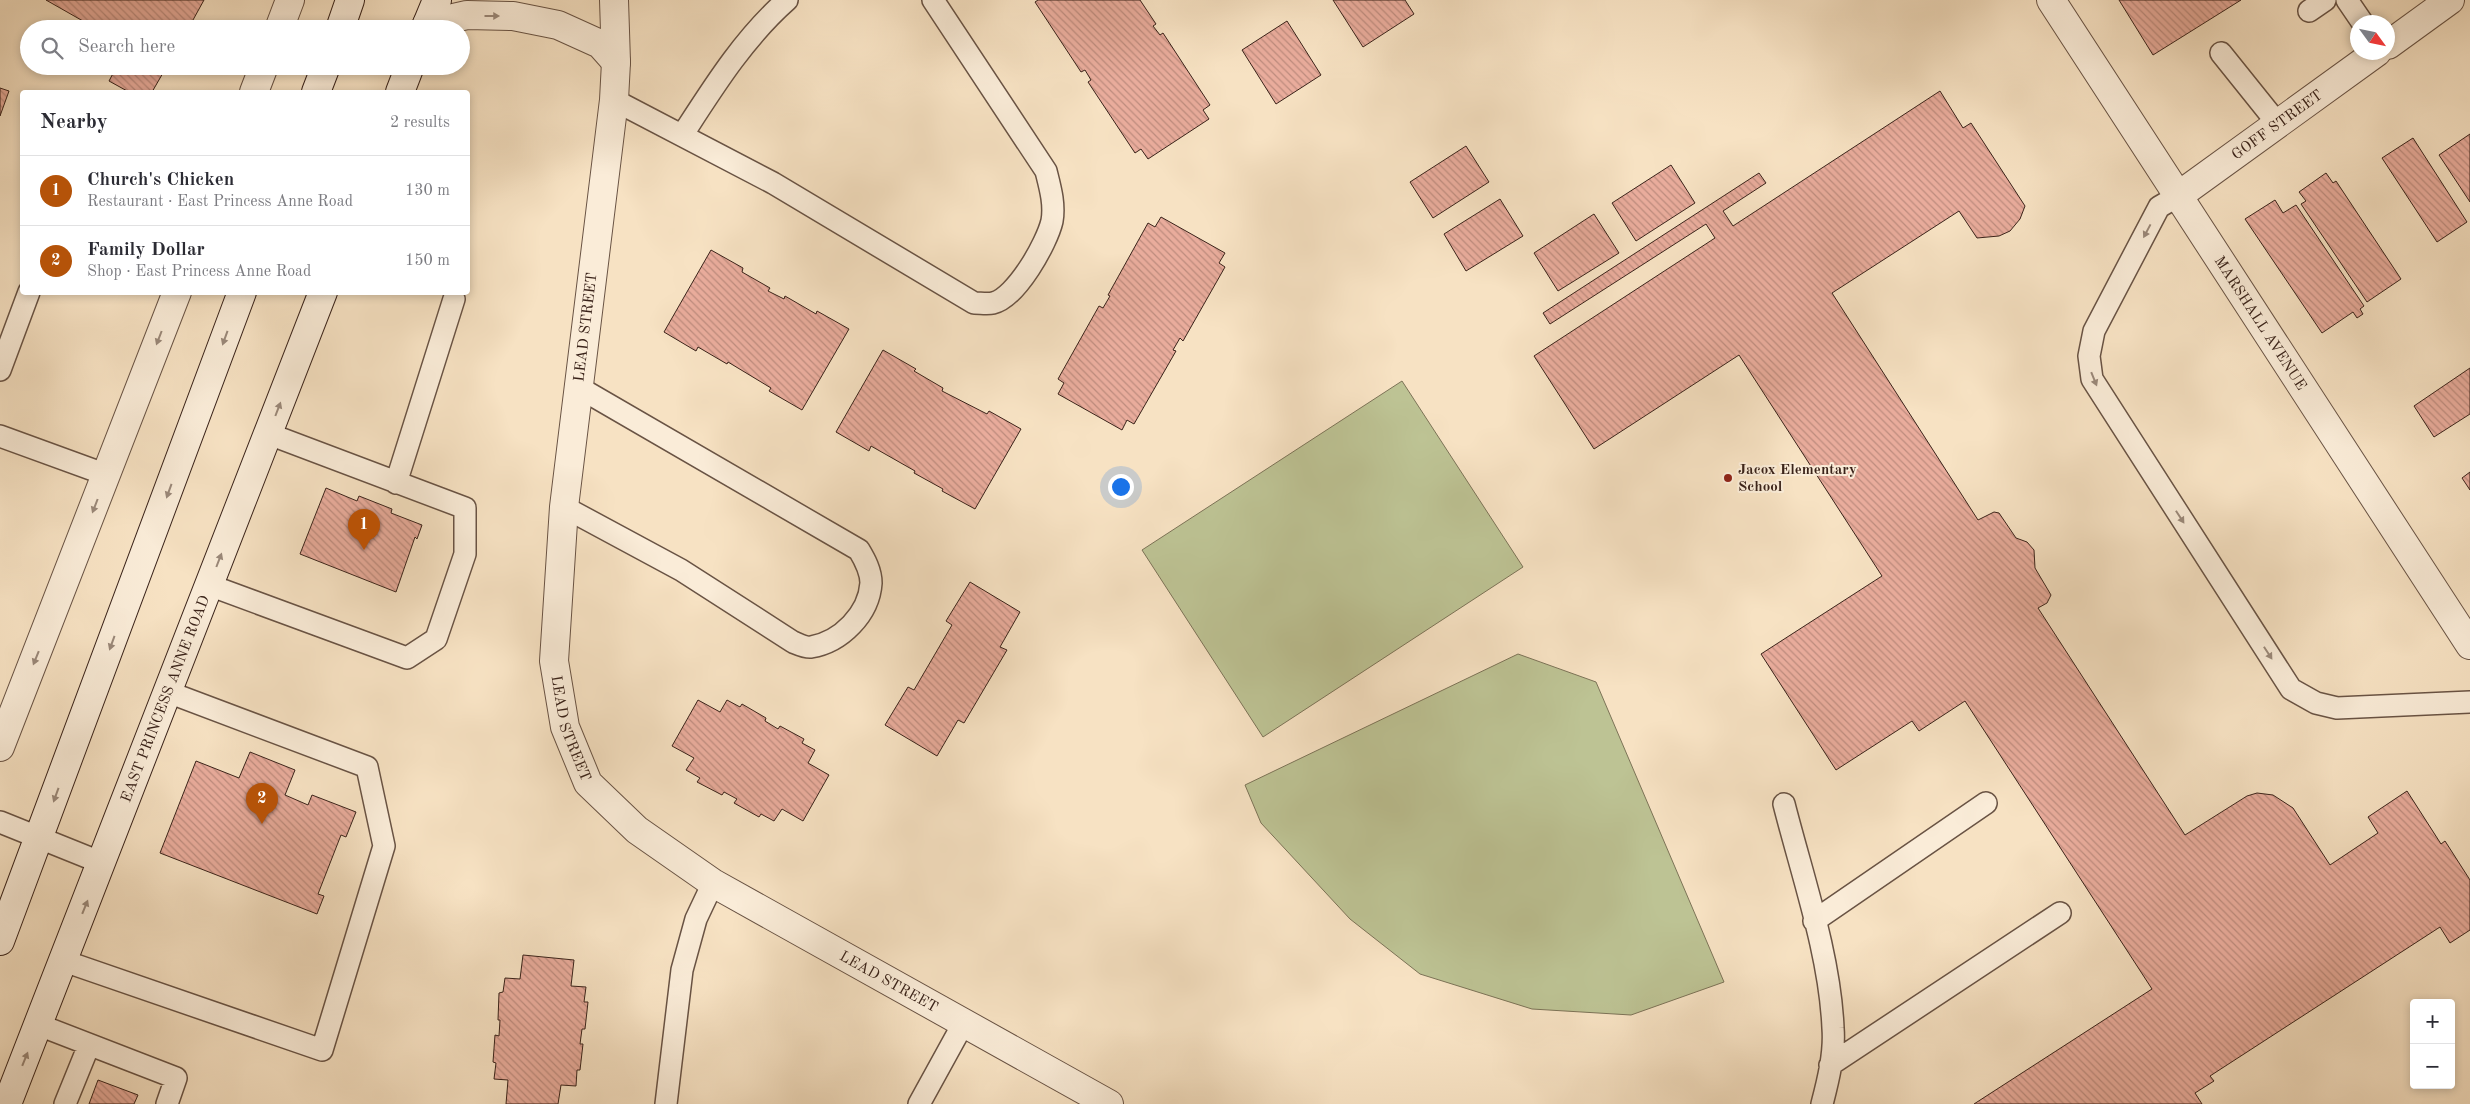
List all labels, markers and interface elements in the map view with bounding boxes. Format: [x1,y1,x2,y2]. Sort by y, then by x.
one-way arrow [484,12,500,20]
north arrow [2350,15,2395,60]
search box [20,20,470,75]
icon: search [38,34,66,62]
text: Search here [78,38,175,57]
street label: GOFF STREET [2230,88,2326,163]
text: Nearby [40,112,108,133]
text: 2 results [390,115,450,131]
text: Church's Chicken [87,171,234,190]
text: 1 [51,183,61,199]
text: 130 m [405,183,450,199]
text: Restaurant · East Princess Anne Road [87,194,353,210]
one-way arrow [2143,224,2151,239]
text: Family Dollar [87,241,205,260]
text: 2 [51,253,61,269]
text: 150 m [405,253,450,269]
street label: MARSHALL AVENUE [2211,254,2308,393]
text: Shop · East Princess Anne Road [87,264,311,280]
street label: LEAD STREET [572,272,601,383]
one-way arrow [155,331,163,346]
one-way arrow [221,331,229,346]
one-way arrow [2090,372,2098,387]
one-way arrow [275,401,282,416]
place label: Jacox Elementary School [1738,463,1857,495]
marker: Jacox Elementary School [1722,472,1734,484]
your location [1108,474,1134,500]
one-way arrow [165,483,172,498]
one-way arrow [90,499,98,513]
pin: 1 [348,509,380,550]
one-way arrow [2175,510,2185,523]
one-way arrow [215,552,223,567]
street label: EAST PRINCESS ANNE ROAD [119,594,213,805]
one-way arrow [108,636,116,651]
one-way arrow [2263,647,2273,660]
one-way arrow [32,650,39,665]
street label: LEAD STREET [548,674,592,784]
pin: 2 [246,783,278,824]
one-way arrow [52,788,59,803]
one-way arrow [82,900,89,915]
street label: LEAD STREET [837,949,940,1016]
map controls [2410,999,2455,1089]
button: + [2410,999,2455,1044]
button: − [2410,1044,2455,1089]
one-way arrow [22,1052,30,1066]

